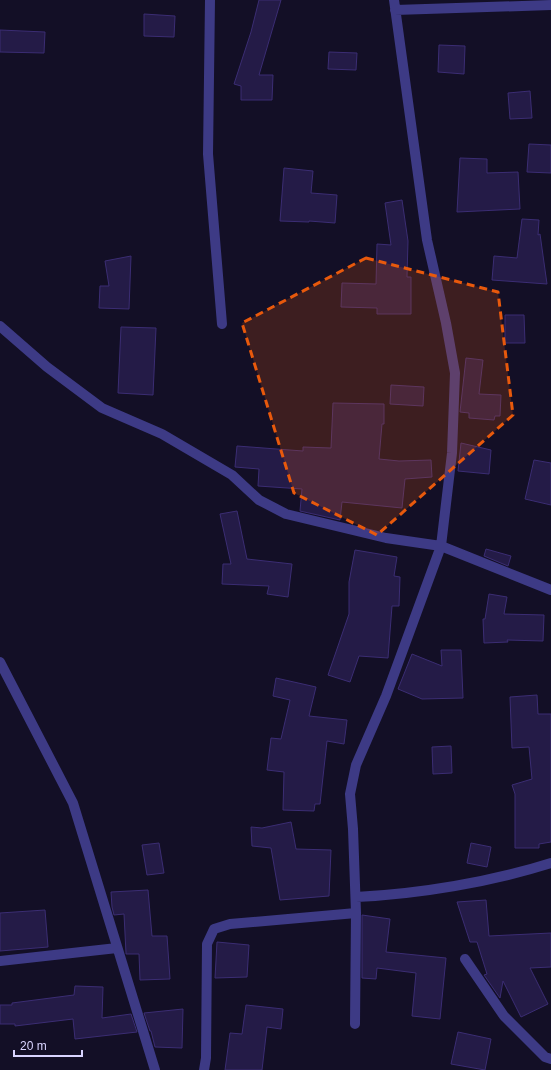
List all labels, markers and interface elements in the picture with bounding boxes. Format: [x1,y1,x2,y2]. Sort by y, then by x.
scale bar [14,1032,82,1058]
text: 20 m [20,1039,47,1053]

